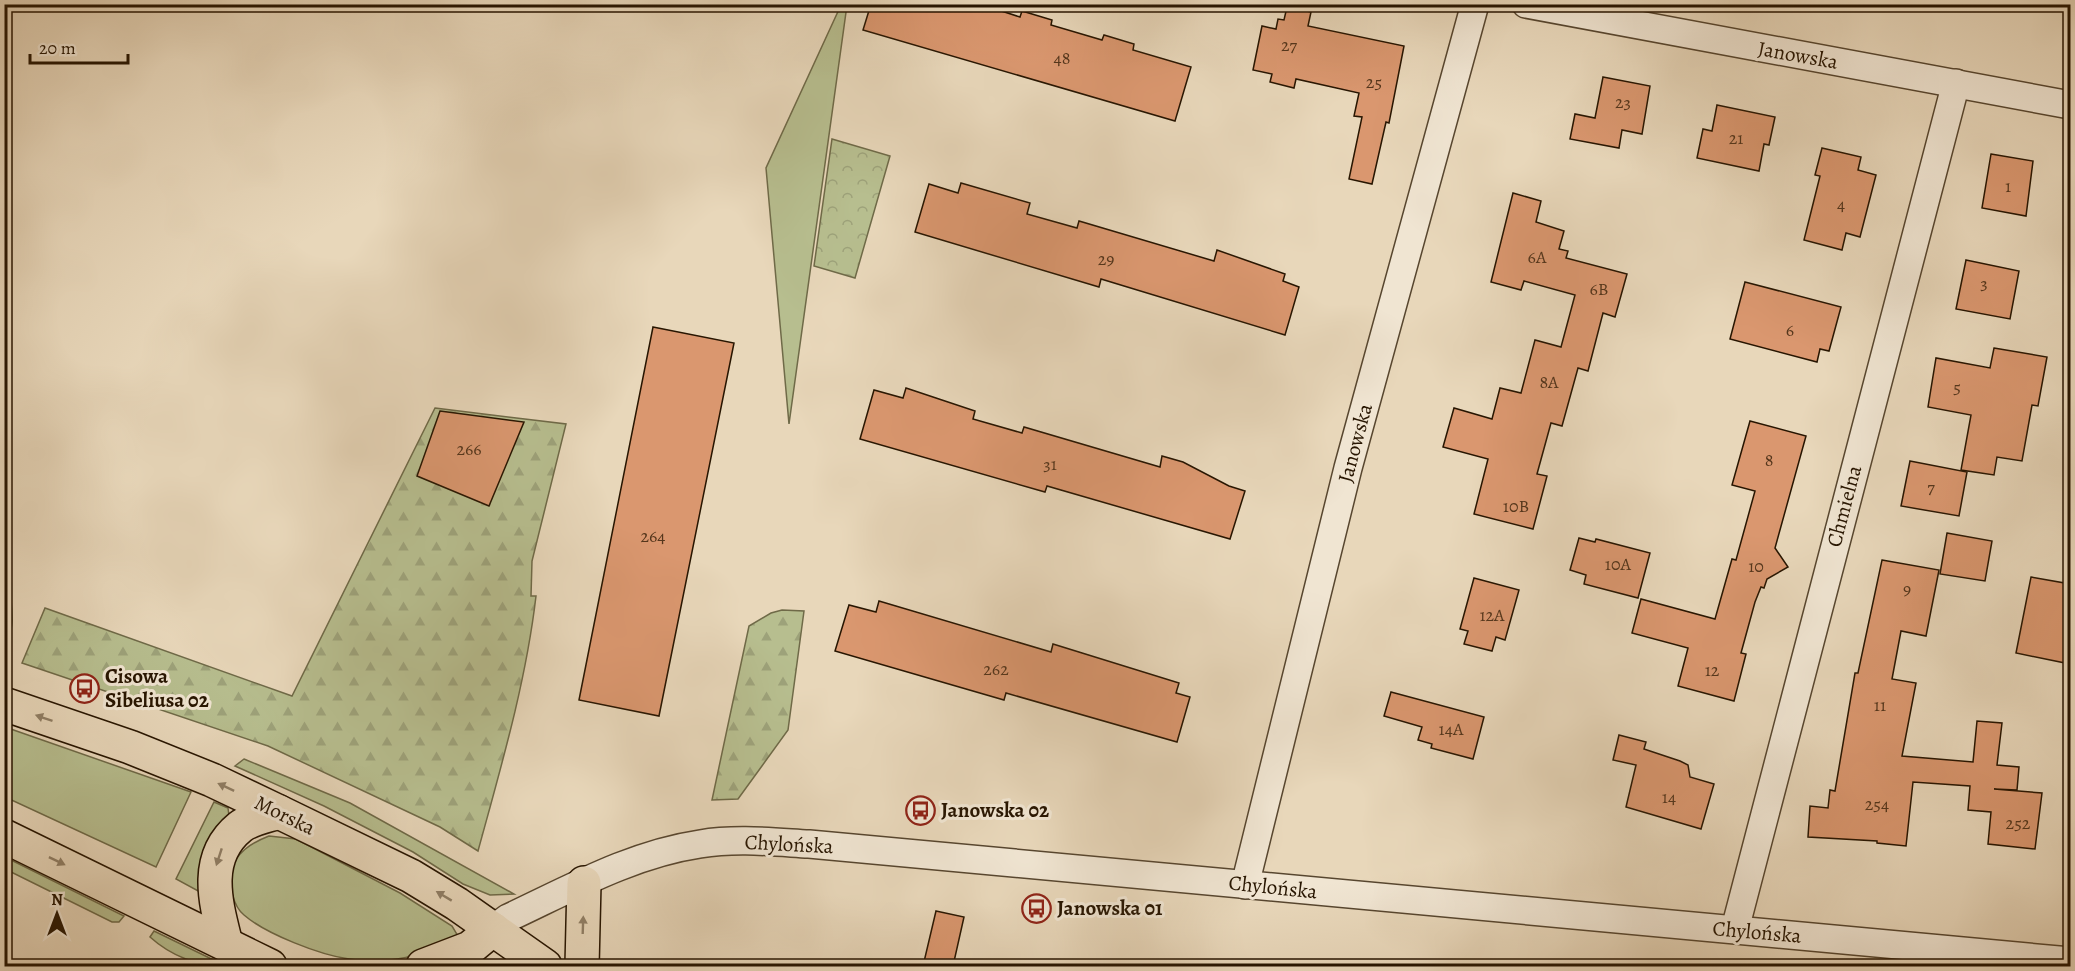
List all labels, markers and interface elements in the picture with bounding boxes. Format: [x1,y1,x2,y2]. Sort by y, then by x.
scale bar [30,27,128,65]
house number: 27 [1281,33,1297,57]
street label: Janowska [1756,34,1840,76]
text: 20 m [39,36,76,60]
house number: 48 [1054,46,1070,70]
house number: 25 [1366,70,1382,94]
house number: 23 [1615,90,1631,114]
house number: 21 [1729,126,1743,150]
house number: 1 [2005,174,2011,198]
house number: 4 [1837,192,1845,216]
house number: 6A [1528,245,1547,269]
house number: 29 [1098,247,1114,271]
house number: 3 [1980,271,1988,295]
house number: 6B [1589,277,1609,301]
house number: 6 [1786,318,1794,342]
house number: 8A [1539,370,1559,394]
house number: 5 [1953,375,1961,399]
street label: Janowska [1331,400,1379,486]
house number: 266 [456,437,482,461]
house number: 8 [1765,448,1773,472]
house number: 31 [1043,452,1057,476]
street label: Chmielna [1820,462,1868,550]
house number: 7 [1927,475,1935,499]
house number: 10B [1503,494,1529,518]
house number: 264 [640,524,666,548]
house number: 10A [1605,552,1632,576]
house number: 10 [1748,554,1764,578]
house number: 9 [1903,577,1911,601]
house number: 12A [1479,603,1505,627]
house number: 262 [983,657,1009,681]
house number: 12 [1705,658,1720,682]
place label: Cisowa Sibeliusa 02 [105,662,209,714]
bus stop icon: Cisowa Sibeliusa 02 [68,672,100,704]
house number: 11 [1874,693,1886,717]
one-way arrow [35,712,53,722]
house number: 14A [1439,717,1464,741]
one-way arrow [218,782,235,791]
house number: 14 [1662,785,1676,809]
street label: Morska [250,788,320,842]
house number: 254 [1865,792,1889,816]
bus stop icon: Janowska 02 [904,794,936,826]
place label: Janowska 02 [941,796,1049,824]
house number: 252 [2006,811,2031,835]
street label: Chylońska [744,828,834,860]
one-way arrow [214,849,224,867]
one-way arrow [48,856,66,866]
street label: Chylońska [1227,868,1319,906]
north arrow [27,884,87,944]
text: N [51,889,63,911]
one-way arrow [436,891,452,902]
bus stop icon: Janowska 01 [1020,892,1052,924]
place label: Janowska 01 [1057,894,1163,922]
street label: Chylońska [1711,914,1803,950]
one-way arrow [578,915,588,934]

